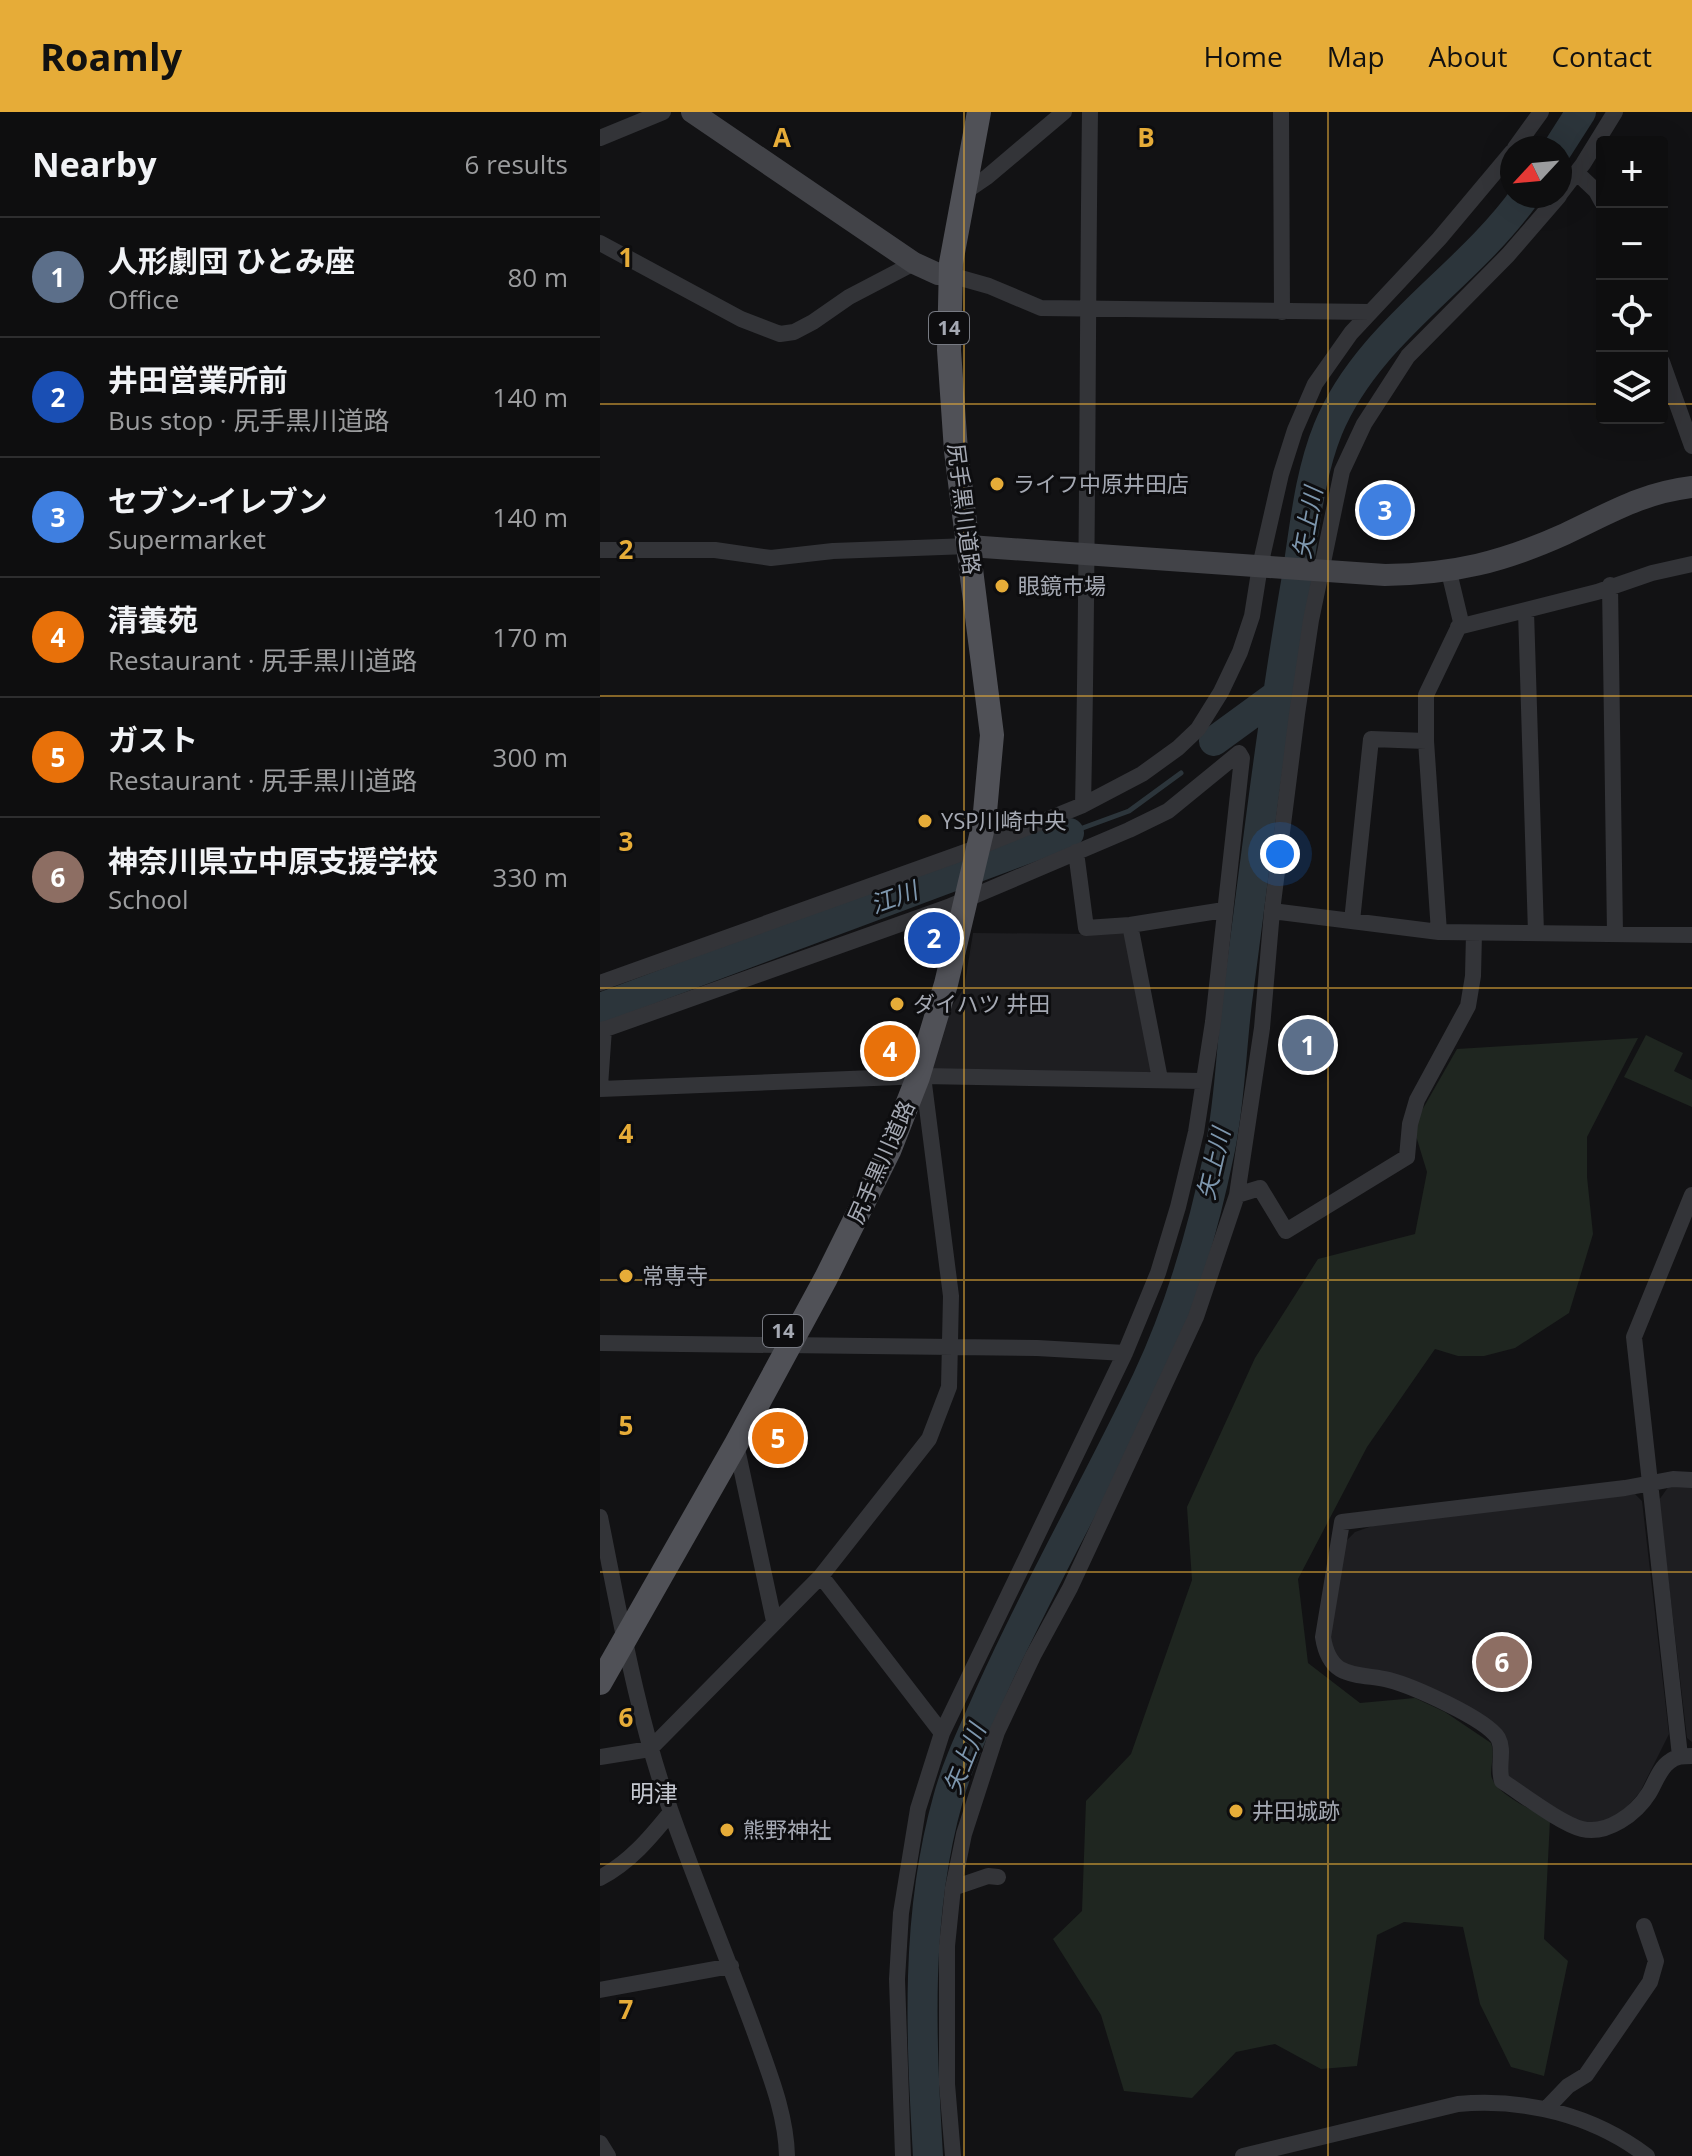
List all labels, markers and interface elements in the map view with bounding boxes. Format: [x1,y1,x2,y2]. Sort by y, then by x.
text: Roamly [40,30,182,82]
text: Home [1204,37,1283,75]
text: Map [1327,37,1385,75]
text: About [1429,37,1507,75]
text: Contact [1551,37,1652,75]
text: A [773,119,791,155]
text: B [1137,119,1155,155]
north arrow [1500,136,1572,208]
map controls [1596,136,1668,424]
button: + [1596,136,1668,208]
text: Nearby [32,141,157,187]
text: 6 results [465,146,568,182]
button: − [1596,208,1668,280]
text: 1 [619,239,633,275]
text: 人形劇団 ひとみ座 [108,240,355,281]
text: 1 [51,259,65,295]
text: 80 m [507,259,568,295]
button: locate [1596,280,1668,352]
text: Office [108,281,179,317]
road number: 14 [929,312,969,344]
button: layers [1596,352,1668,424]
text: 井田営業所前 [108,359,288,400]
text: 2 [51,379,65,415]
text: 140 m [493,379,568,415]
text: Bus stop · 尻手黒川道路 [108,402,389,438]
street label: 尻手黒川道路 [942,442,988,576]
place label: ライフ中原井田店 [1013,468,1189,498]
marker: ライフ中原井田店 [988,475,1006,493]
text: セブン-イレブン [108,480,328,521]
pin: 3 [1359,480,1411,540]
water label: 矢上川 [1284,481,1330,561]
text: 3 [51,499,65,535]
text: 140 m [493,499,568,535]
text: Supermarket [108,521,266,557]
text: 2 [619,531,634,567]
place label: 眼鏡市場 [1018,570,1106,600]
marker: 眼鏡市場 [993,577,1011,595]
text: 清養苑 [108,599,198,640]
text: 4 [51,619,65,655]
text: 170 m [493,619,568,655]
text: Restaurant · 尻手黒川道路 [108,642,417,678]
text: ガスト [108,719,198,760]
text: 5 [51,739,65,775]
text: 300 m [493,739,568,775]
text: Restaurant · 尻手黒川道路 [108,762,417,798]
place label: YSP川崎中央 [941,805,1067,835]
marker: YSP川崎中央 [916,812,934,830]
text: 3 [619,823,633,859]
your location [1260,834,1300,874]
text: 神奈川県立中原支援学校 [108,840,438,881]
text: 6 [51,859,65,895]
text: 330 m [493,859,568,895]
water label: 江川 [865,872,925,920]
text: School [108,881,189,917]
pin: 2 [908,908,960,968]
place label: ダイハツ 井田 [913,988,1050,1018]
marker: ダイハツ 井田 [888,995,906,1013]
pin: 1 [1282,1015,1334,1075]
pin: 4 [864,1021,916,1081]
street label: 尻手黒川道路 [840,1095,921,1228]
text: 4 [619,1115,634,1151]
water label: 矢上川 [1188,1122,1237,1202]
place label: 常専寺 [642,1260,708,1290]
marker: 常専寺 [617,1267,635,1285]
road number: 14 [763,1315,803,1347]
text: 5 [619,1407,633,1443]
pin: 5 [752,1408,804,1468]
pin: 6 [1476,1632,1528,1692]
text: 6 [619,1699,634,1735]
water label: 矢上川 [935,1716,994,1798]
district label: 明津 [630,1776,678,1809]
place label: 井田城跡 [1252,1795,1340,1825]
marker: 井田城跡 [1227,1802,1245,1820]
place label: 熊野神社 [743,1814,831,1844]
marker: 熊野神社 [718,1821,736,1839]
text: 7 [619,1991,634,2027]

